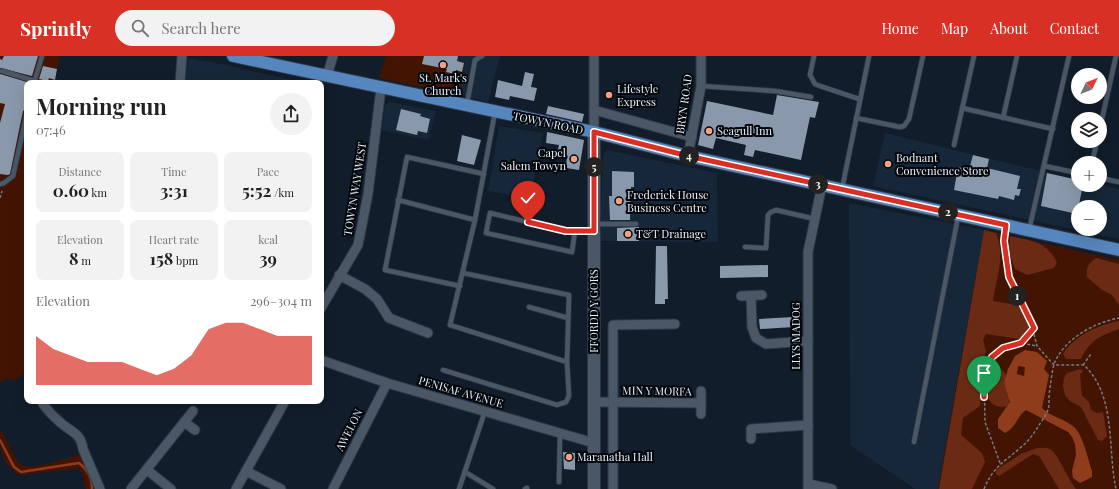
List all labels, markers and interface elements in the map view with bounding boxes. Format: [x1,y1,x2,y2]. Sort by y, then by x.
search box [115,10,395,46]
text: Sprintly [20,15,91,41]
icon: search [129,17,151,39]
text: Search here [161,18,241,38]
text: Home [881,19,919,38]
text: Map [941,19,968,38]
text: About [990,19,1028,38]
text: Contact [1050,19,1099,38]
marker: St. Mark's Church [438,60,448,70]
north arrow [1071,68,1107,104]
map controls [1071,68,1107,236]
place label: St. Mark's Church [419,70,467,98]
street label: BRYN ROAD [672,73,695,135]
place label: Lifestyle Express [617,81,659,109]
marker: Lifestyle Express [604,90,614,100]
text: Morning run [36,91,167,121]
button: share [270,93,312,135]
street label: TOWYN ROAD [512,108,585,137]
button: layers [1071,112,1107,148]
text: 07:46 [36,121,66,138]
place label: Seagull Inn [717,123,773,138]
marker: Seagull Inn [704,126,714,136]
street label: TOWYN WAY WEST [340,141,369,237]
place label: Capel Salem Towyn [501,145,566,173]
pin: 4 [679,146,699,166]
text: 4 [686,148,692,163]
place label: Bodnant Convenience Store [896,150,989,178]
marker: Capel Salem Towyn [569,154,579,164]
button: + [1071,156,1107,192]
pin: 5 [584,157,604,177]
text: 5 [591,159,597,174]
marker: Bodnant Convenience Store [883,159,893,169]
text: Distance [59,164,101,179]
text: Time [161,164,187,179]
text: Pace [257,164,279,179]
pin: 3 [808,174,828,194]
text: 3 [815,176,821,191]
text: 0.60 [53,179,89,201]
text: 3:31 [160,179,188,201]
text: 5:52 [242,179,271,201]
pin [511,181,545,222]
text: km [89,185,107,200]
text: /km [271,185,294,200]
icon: check [517,187,539,209]
place label: Frederick House Business Centre [627,187,709,215]
marker: Frederick House Business Centre [614,196,624,206]
button: − [1071,200,1107,236]
pin: 2 [938,202,958,222]
text: 2 [945,204,951,219]
place label: T&T Drainage [636,226,706,241]
marker: T&T Drainage [623,229,633,239]
text: Elevation [57,232,103,247]
text: Heart rate [149,232,199,247]
text: kcal [258,232,278,247]
text: 8 [69,247,79,269]
text: 158 [150,247,173,269]
text: 39 [259,247,277,269]
text: m [79,253,91,268]
text: bpm [173,253,198,268]
street label: FFORDD Y GORS [586,269,601,353]
pin: 1 [1007,286,1027,306]
text: 1 [1015,288,1019,303]
text: Elevation [36,292,90,309]
text: 296–304 m [250,292,312,309]
street label: LLYS MADOG [788,302,803,370]
pin [967,356,1001,397]
icon: arrive [973,362,995,384]
street label: PENISAF AVENUE [417,372,506,411]
street label: MIN Y MORFA [622,382,692,399]
street label: AWELON [331,406,366,454]
place label: Maranatha Hall [577,449,653,464]
marker: Maranatha Hall [564,452,574,462]

